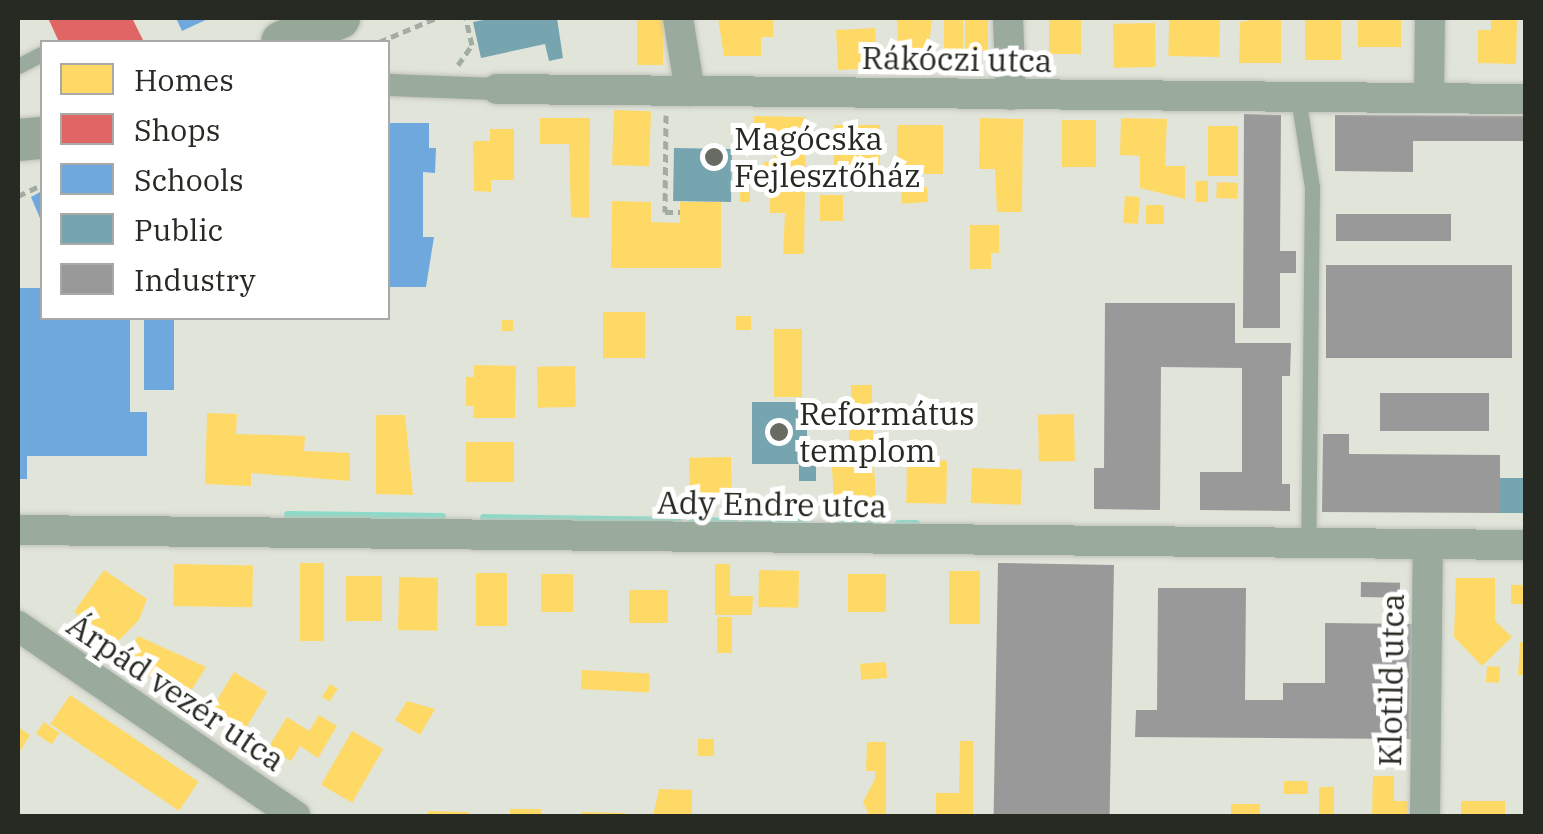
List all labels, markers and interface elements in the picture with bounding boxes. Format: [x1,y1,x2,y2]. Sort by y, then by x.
street label: Rákóczi utca [861,38,1053,80]
legend [40,40,390,320]
text: Homes [134,60,234,99]
text: Shops [134,110,220,149]
place label: Magócska Fejlesztőház [734,120,921,195]
marker: Magócska Fejlesztőház [703,146,725,168]
text: Schools [134,160,244,199]
text: Public [134,210,223,249]
text: Industry [134,260,256,299]
place label: Református templom [799,395,975,470]
marker: Református templom [768,421,790,443]
street label: Ady Endre utca [657,483,887,525]
street label: Klotild utca [1370,593,1412,767]
street label: Árpád vezér utca [60,605,292,779]

